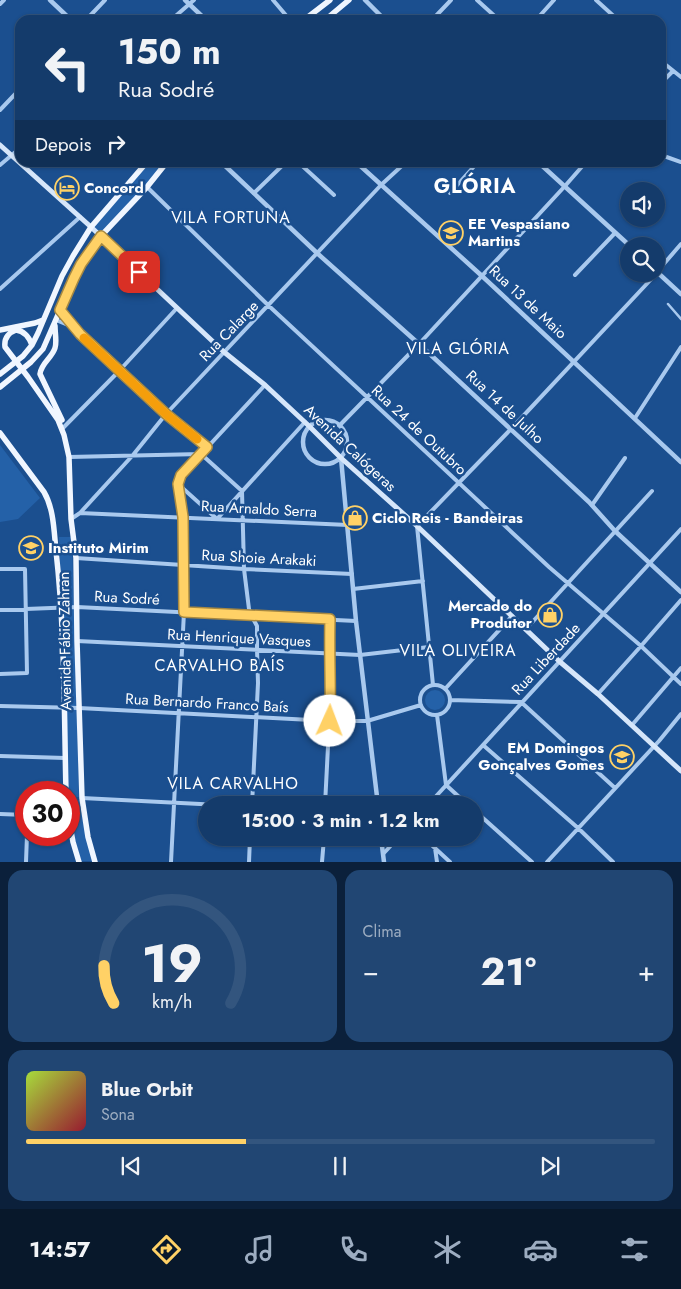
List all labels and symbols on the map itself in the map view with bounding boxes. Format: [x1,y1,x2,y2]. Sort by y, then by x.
district label: GLÓRIA [434,172,516,201]
hotel icon: Concord [54,175,80,201]
place label: Concord [84,177,144,199]
district label: VILA FORTUNA [171,206,291,229]
place label: EE Vespasiano Martins [468,213,570,252]
school or university icon: EE Vespasiano Martins [438,220,464,246]
pin [118,251,160,293]
street label: Rua 13 de Maio [484,260,572,344]
street label: Rua Calarge [194,295,264,366]
district label: VILA GLÓRIA [406,337,510,360]
street label: Rua 14 de Julho [461,365,549,449]
street label: Rua 24 de Outubro [366,380,472,480]
street label: Avenida Calógeras [299,399,401,497]
street label: Rua Arnaldo Serra [200,495,318,523]
shop icon: Ciclo Reis - Bandeiras [342,505,368,531]
place label: Ciclo Reis - Bandeiras [372,507,523,529]
school or university icon: Instituto Mirim [18,535,44,561]
place label: Instituto Mirim [48,537,149,559]
street label: Rua Shoie Arakaki [201,544,317,572]
street label: Avenida Fábio Zahran [53,571,77,711]
street label: Rua Sodré [94,585,161,611]
place label: Mercado do Produtor [448,595,533,634]
shop icon: Mercado do Produtor [537,602,563,628]
street label: Rua Liberdade [507,618,586,700]
street label: Rua Henrique Vasques [167,623,311,653]
district label: VILA OLIVEIRA [399,639,517,662]
district label: CARVALHO BAÍS [155,654,285,677]
street label: Rua Bernardo Franco Baís [125,688,289,718]
position arrow [303,694,355,746]
place label: EM Domingos Gonçalves Gomes [478,737,604,776]
school or university icon: EM Domingos Gonçalves Gomes [609,744,635,770]
district label: VILA CARVALHO [167,772,299,795]
speed limit sign: 30 [15,781,80,846]

